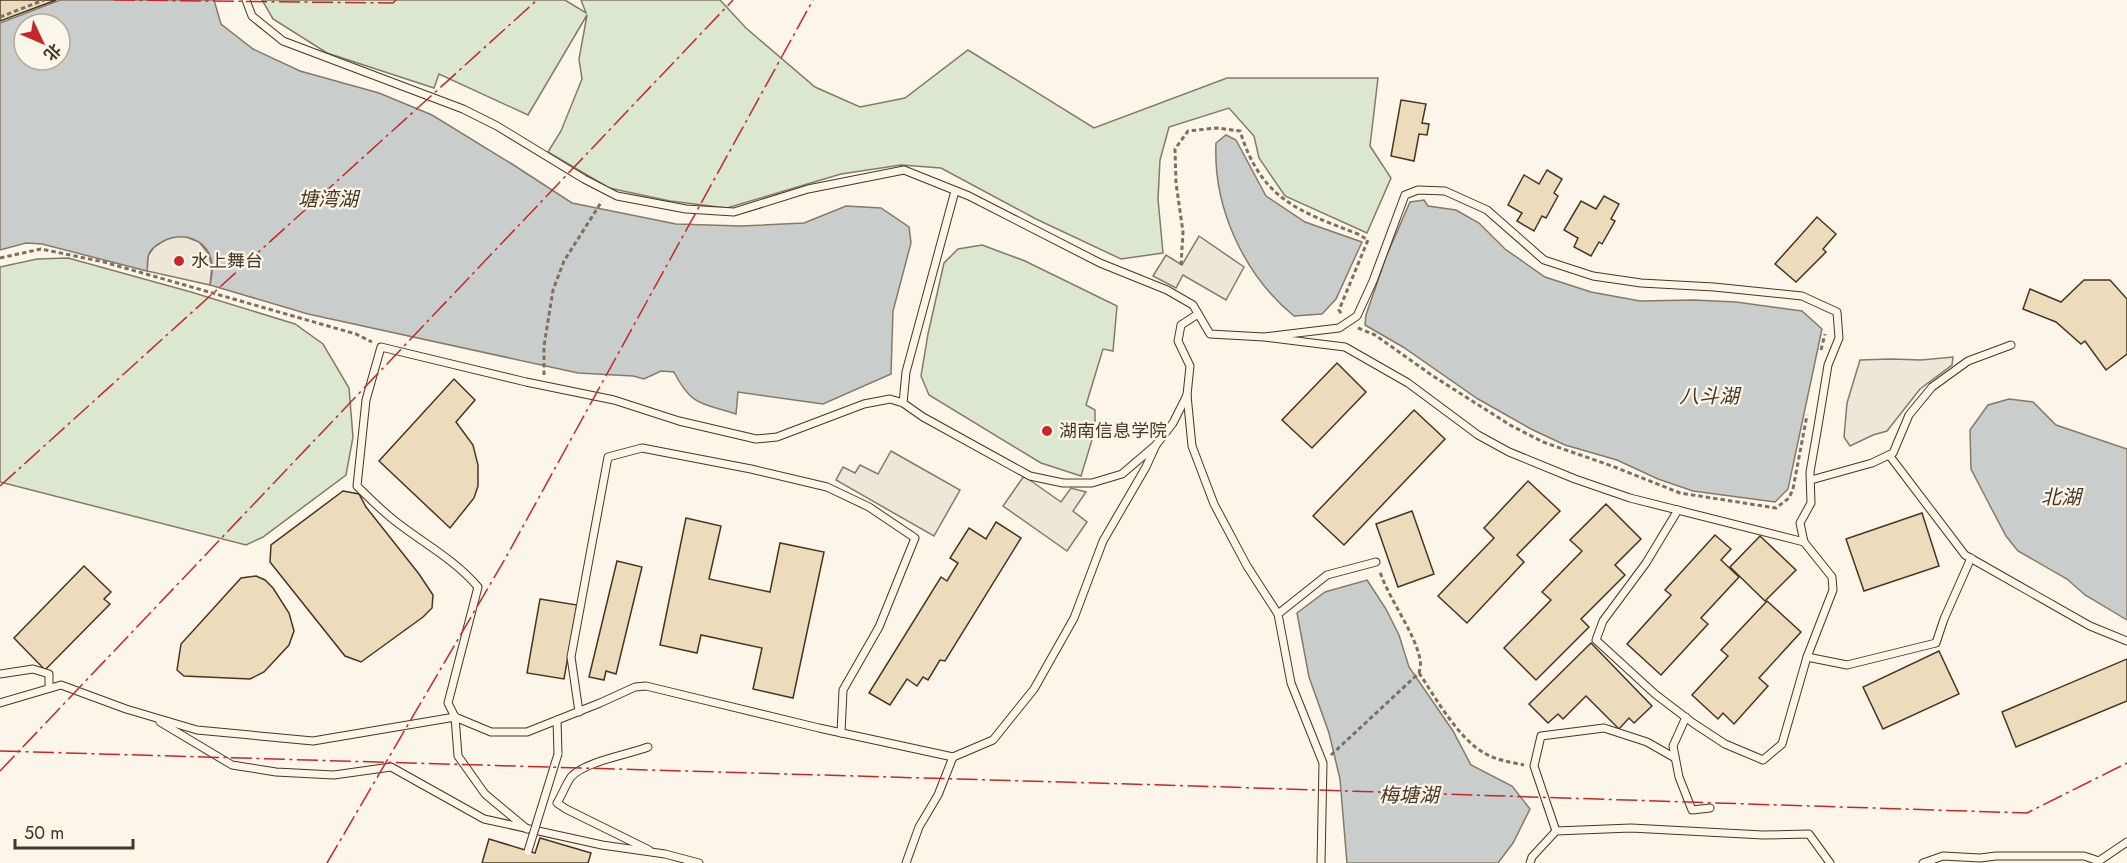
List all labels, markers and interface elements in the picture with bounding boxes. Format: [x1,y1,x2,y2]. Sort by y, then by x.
north arrow [12,12,72,72]
text: 北 [39,38,66,66]
water label: 塘湾湖 [298,185,361,214]
place label: 水上舞台 [191,248,263,274]
marker: 水上舞台 [172,254,186,268]
water label: 八斗湖 [1679,382,1742,411]
place label: 湖南信息学院 [1059,418,1167,444]
marker: 湖南信息学院 [1040,424,1054,438]
water label: 北湖 [2041,483,2084,512]
water label: 梅塘湖 [1379,781,1442,810]
scale bar [15,812,134,850]
text: 50 m [24,820,64,846]

